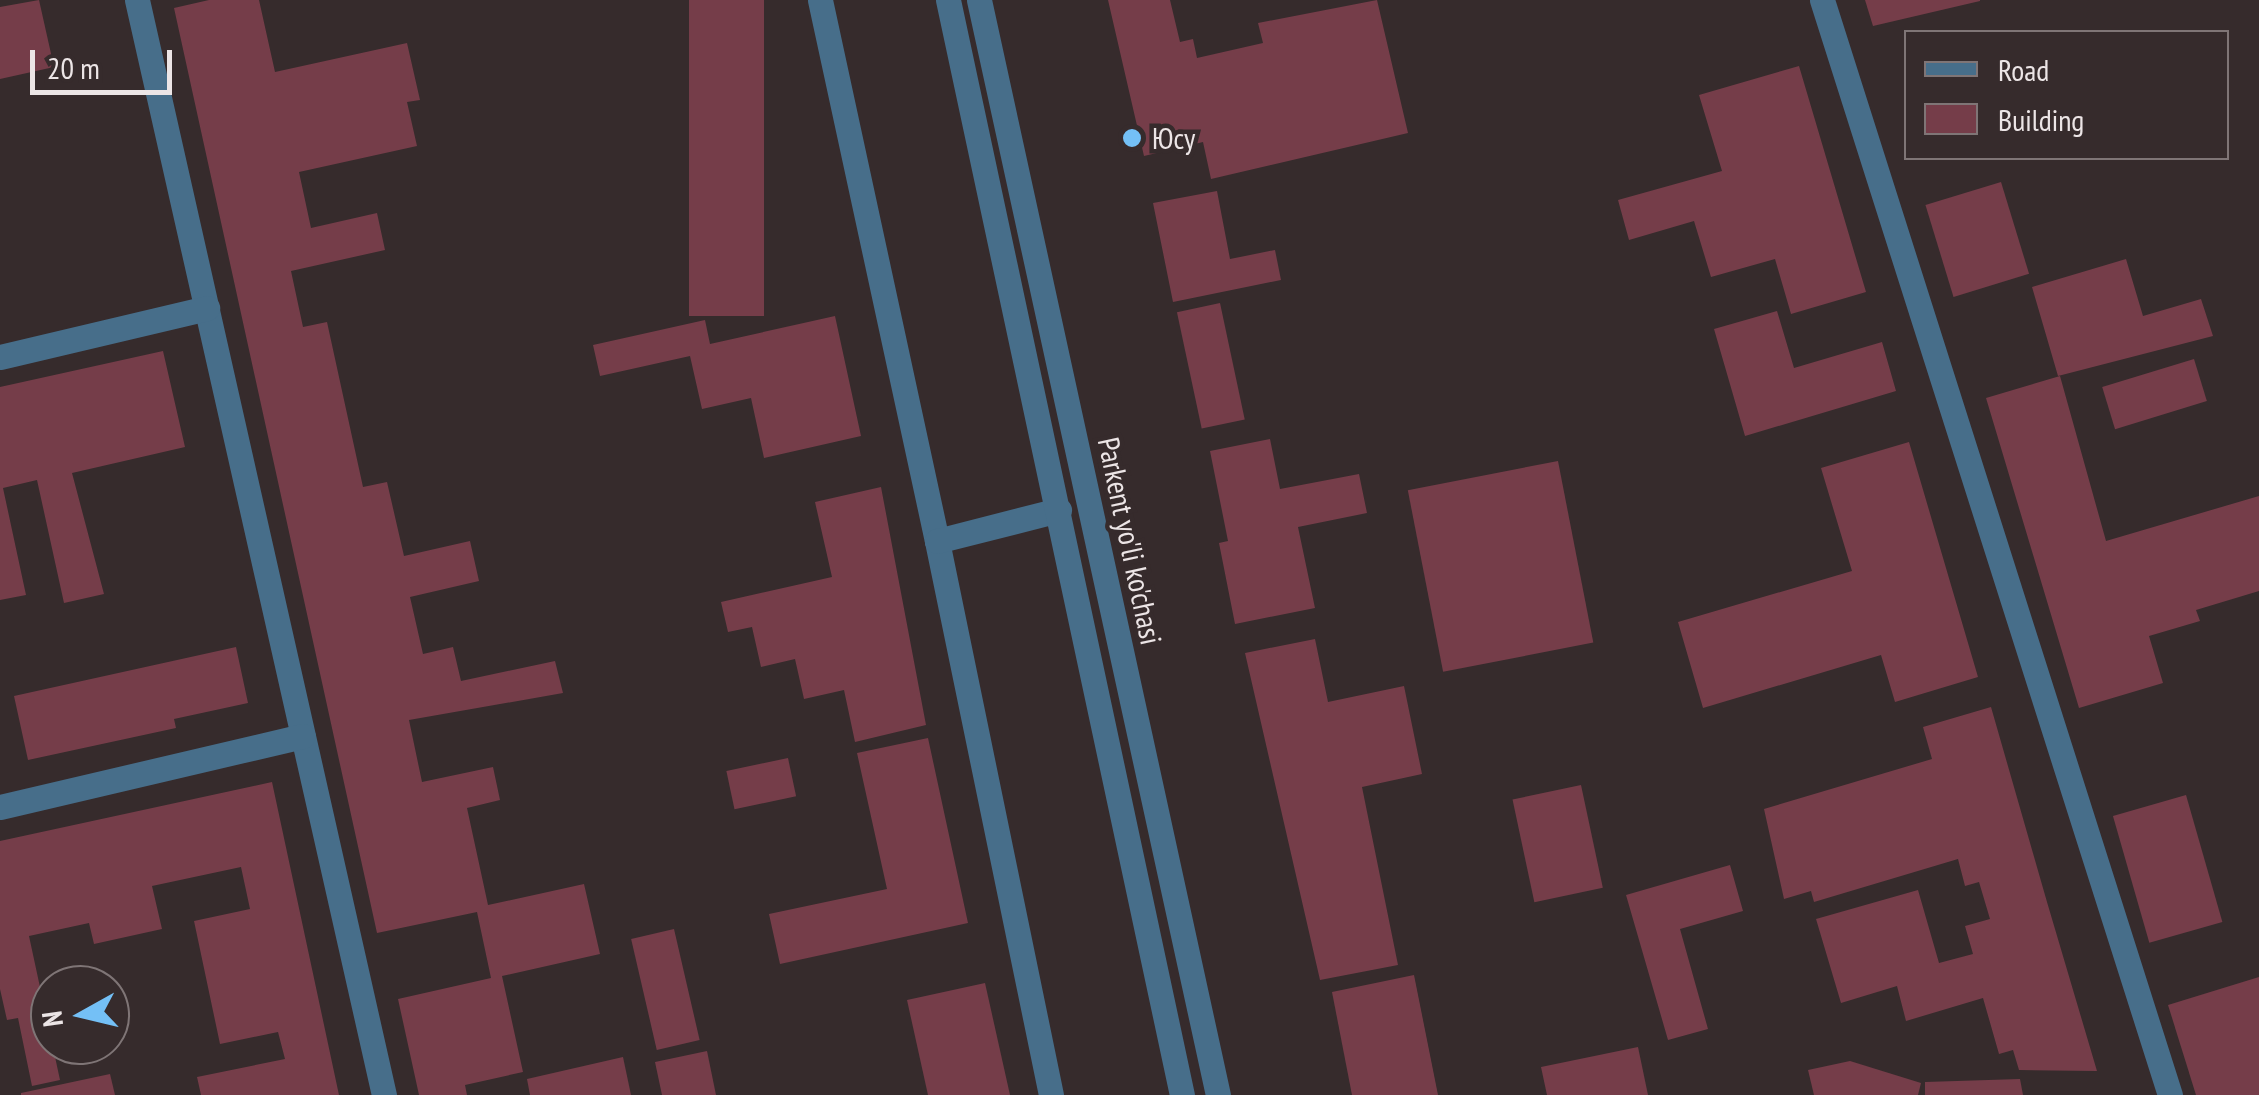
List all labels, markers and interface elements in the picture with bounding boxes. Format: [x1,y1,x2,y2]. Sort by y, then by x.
scale bar [35,30,178,92]
legend [1904,30,2229,160]
text: 20 m [47,48,100,87]
text: Road [1998,50,2049,89]
text: Building [1998,100,2084,139]
place label: Юсу [1152,120,1195,156]
marker: Юсу [1121,127,1143,149]
street label: Parkent yo'li ko'chasi [1090,434,1170,648]
north arrow [30,965,130,1065]
text: N [32,1009,71,1029]

